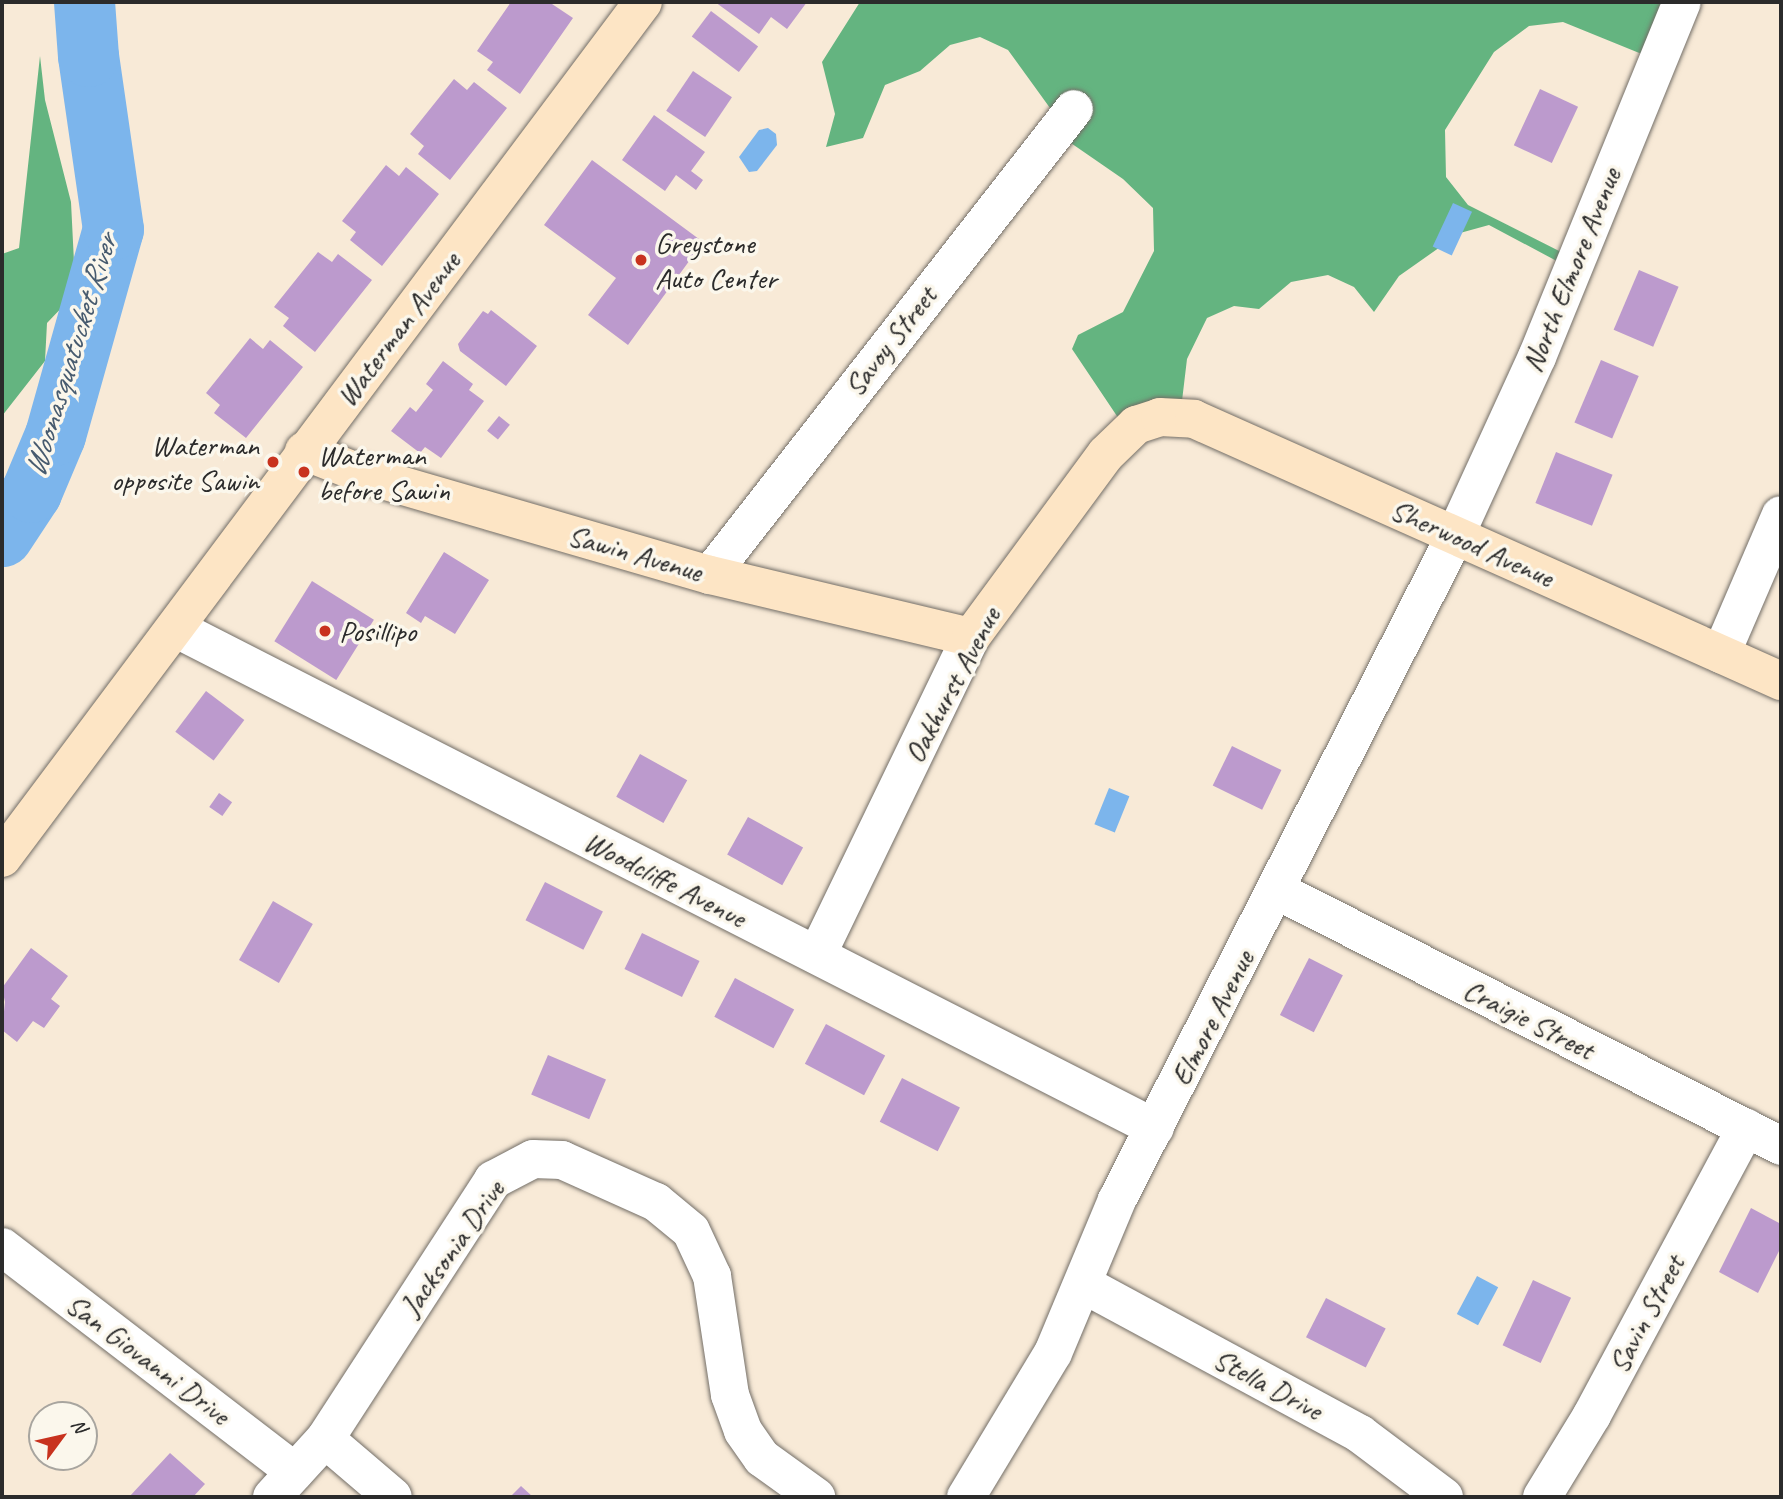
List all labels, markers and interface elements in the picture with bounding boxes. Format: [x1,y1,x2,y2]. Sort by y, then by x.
street label: North Elmore Avenue [1514,163,1628,377]
place label: Greystone Auto Center [655,225,777,296]
water label: Woonasquatucket River [16,230,126,482]
street label: Waterman Avenue [328,245,468,413]
marker: Greystone Auto Center [633,252,649,268]
street label: Savoy Street [836,279,944,403]
place label: Waterman opposite Sawin [111,427,259,498]
place label: Waterman before Sawin [318,437,450,508]
marker: Waterman opposite Sawin [265,454,281,470]
marker: Waterman before Sawin [296,464,312,480]
street label: Sherwood Avenue [1385,491,1559,595]
street label: Sawin Avenue [564,517,706,589]
street label: Oakhurst Avenue [896,601,1008,769]
place label: Posillipo [339,613,416,649]
marker: Posillipo [317,623,333,639]
street label: Woodcliffe Avenue [578,823,752,935]
street label: Elmore Avenue [1163,944,1261,1092]
street label: Craigie Street [1458,971,1600,1067]
street label: Jacksonia Drive [392,1173,512,1323]
street label: Savin Street [1600,1249,1692,1379]
street label: San Giovanni Drive [59,1286,237,1432]
street label: Stella Drive [1207,1340,1329,1428]
north arrow [28,1401,98,1471]
text: N [66,1414,92,1437]

